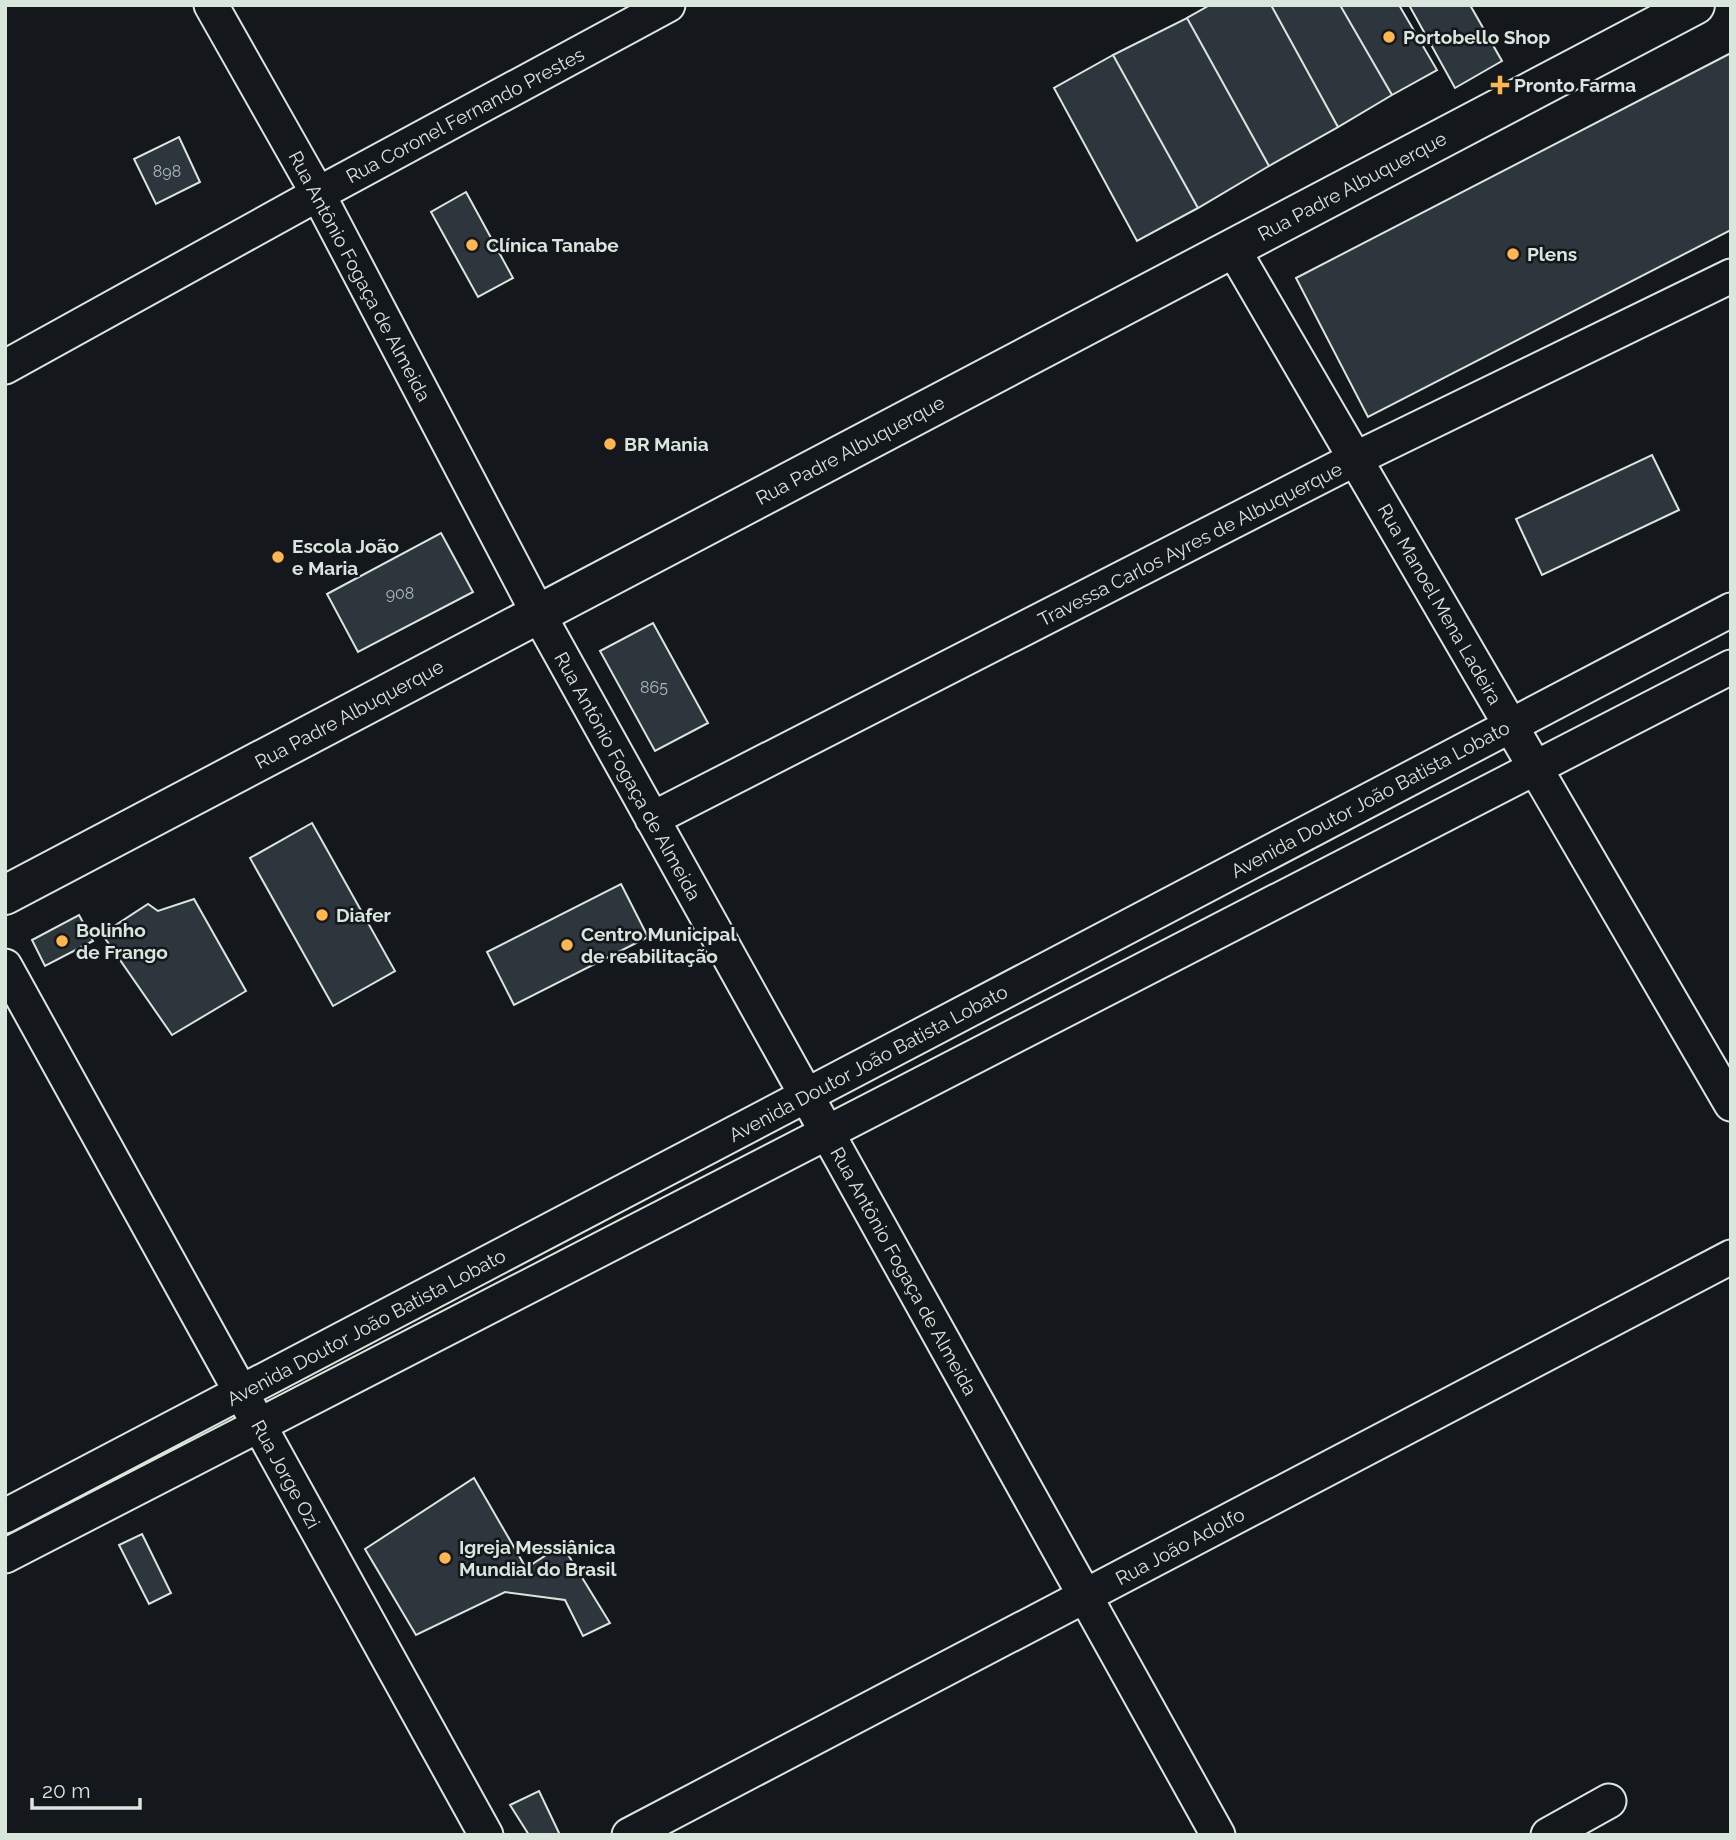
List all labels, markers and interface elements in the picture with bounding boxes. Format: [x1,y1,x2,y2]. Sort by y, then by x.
place label: Portobello Shop [1403,26,1550,48]
marker: Portobello Shop [1381,29,1397,45]
street label: Rua Coronel Fernando Prestes [342,43,588,187]
place label: Pronto Farma [1514,74,1636,96]
marker: Pronto Farma [1492,77,1508,93]
street label: Rua Padre Albuquerque [1254,127,1450,245]
street label: Rua Antônio Fogaça de Almeida [284,147,436,405]
house number: 898 [153,162,181,181]
place label: Clínica Tanabe [486,234,619,256]
marker: Clínica Tanabe [464,237,480,253]
place label: Plens [1527,243,1577,265]
marker: Plens [1505,246,1521,262]
street label: Rua Padre Albuquerque [752,391,948,509]
place label: BR Mania [624,433,709,455]
marker: BR Mania [602,436,618,452]
street label: Travessa Carlos Ayres de Albuquerque [1034,457,1346,631]
street label: Rua Manoel Mena Ladeira [1373,500,1507,708]
place label: Escola João e Maria [292,535,399,579]
marker: Escola João e Maria [270,549,286,565]
house number: 908 [386,584,414,603]
street label: Rua Antônio Fogaça de Almeida [550,648,706,904]
street label: Rua Padre Albuquerque [251,655,447,773]
house number: 865 [640,678,668,697]
street label: Avenida Doutor João Batista Lobato [1227,716,1513,882]
place label: Diafer [336,904,392,926]
marker: Diafer [314,907,330,923]
place label: Bolinho de Frango [76,919,168,963]
place label: Centro Municipal de reabilitação [581,923,737,967]
marker: Bolinho de Frango [54,933,70,949]
marker: Centro Municipal de reabilitação [559,937,575,953]
street label: Avenida Doutor João Batista Lobato [725,980,1011,1146]
street label: Rua Antônio Fogaça de Almeida [826,1143,982,1399]
street label: Avenida Doutor João Batista Lobato [223,1244,509,1410]
street label: Rua Jorge Ozi [247,1416,325,1532]
street label: Rua João Adolfo [1112,1503,1248,1589]
place label: Igreja Messiânica Mundial do Brasil [459,1536,617,1580]
marker: Igreja Messiânica Mundial do Brasil [437,1550,453,1566]
scale bar [32,1766,140,1810]
text: 20 m [42,1778,90,1803]

